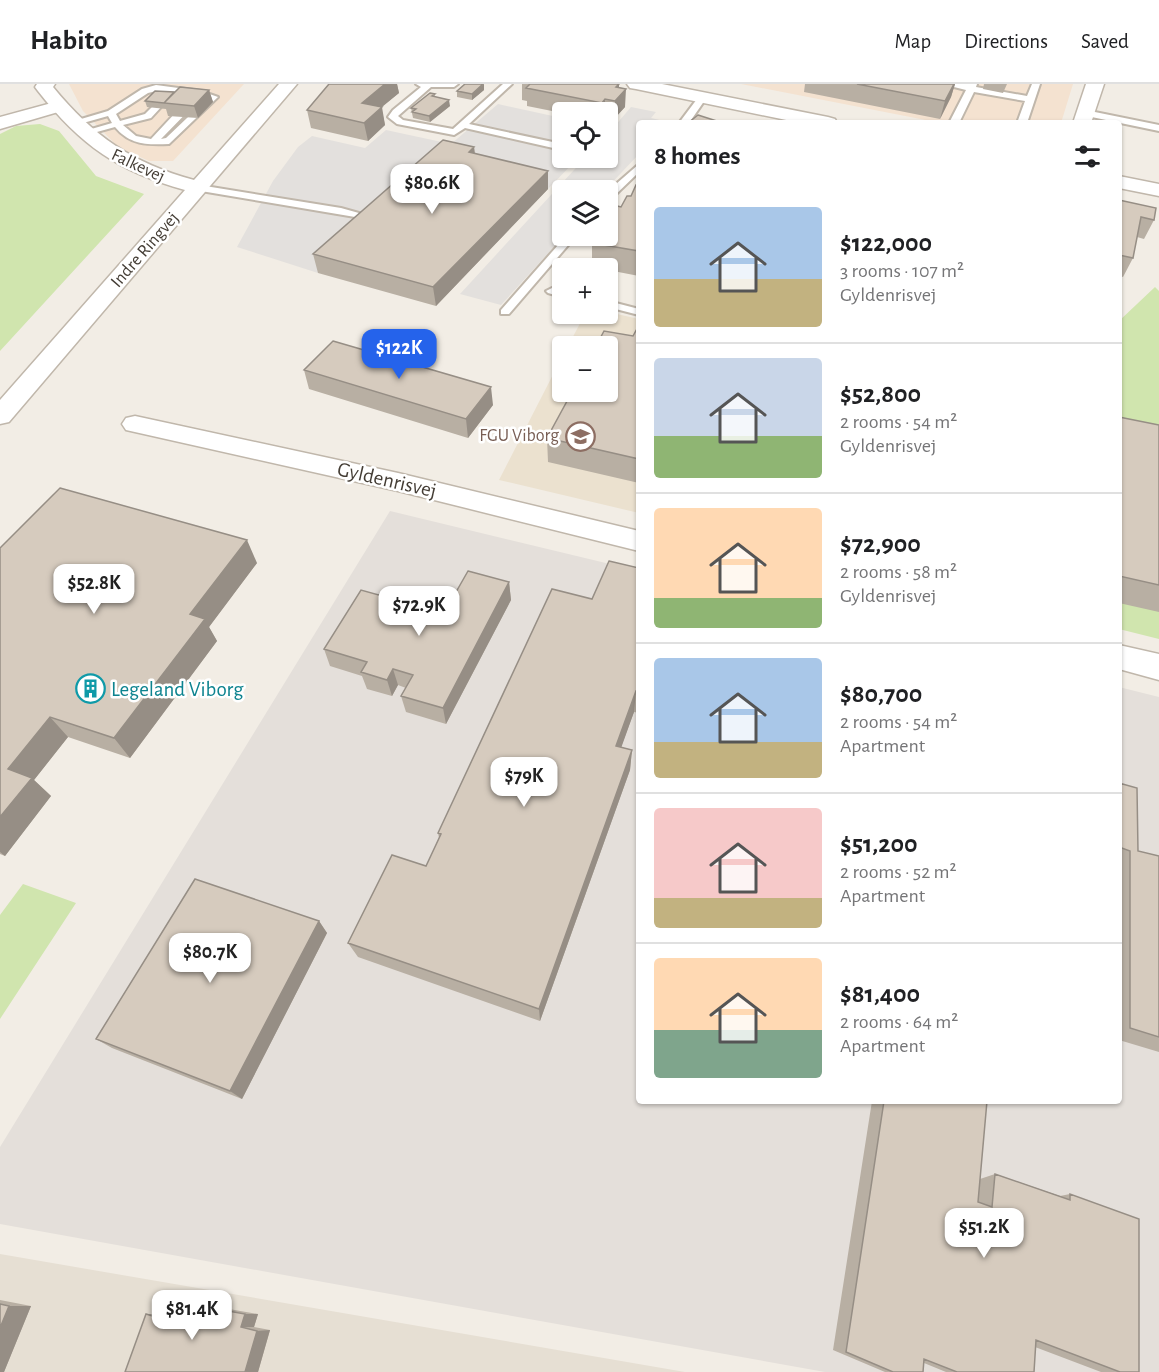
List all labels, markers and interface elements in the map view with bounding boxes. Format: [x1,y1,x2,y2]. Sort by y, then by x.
text: Habito [30,27,108,55]
text: Map [895,31,931,52]
text: Directions [964,31,1048,52]
text: Saved [1081,31,1129,52]
map controls [552,102,618,402]
button: locate [552,102,618,168]
icon: filters [1071,140,1104,173]
text: 8 homes [654,143,741,169]
street label: Falkevej [109,146,167,186]
pin: $80.6K [383,164,481,215]
text: $80.6K [404,173,460,193]
button: layers [552,180,618,246]
street label: Indre Ringvej [108,209,182,291]
text: $122,000 [840,230,932,256]
icon: home [702,231,774,303]
button: + [552,258,618,324]
text: 3 rooms · 107 m² [840,261,964,281]
text: Gyldenrisvej [840,285,936,305]
pin: $122K [357,329,441,380]
button: − [552,336,618,402]
text: $122K [376,338,422,358]
text: $52,800 [840,381,921,407]
icon: home [702,382,774,454]
text: 2 rooms · 54 m² [840,412,957,432]
school or university icon: FGU Viborg [564,420,596,452]
place label: FGU Viborg [479,427,559,445]
text: Gyldenrisvej [840,436,936,456]
street label: Gyldenrisvej [335,458,439,502]
text: $72,900 [840,531,921,557]
icon: home [702,532,774,604]
text: 2 rooms · 58 m² [840,562,957,582]
pin: $52.8K [45,564,143,615]
text: $52.8K [67,573,121,593]
pin: $72.9K [370,586,468,637]
text: Gyldenrisvej [840,586,936,606]
text: $72.9K [393,595,445,615]
building icon: Legeland Viborg [74,673,106,705]
place label: Legeland Viborg [111,679,244,700]
text: $80,700 [840,681,922,707]
icon: home [702,682,774,754]
text: 2 rooms · 54 m² [840,712,957,732]
text: Apartment [840,736,925,756]
pin: $79K [488,757,560,808]
text: $79K [505,766,543,786]
text: $51,200 [840,831,918,857]
icon: home [702,832,774,904]
text: 2 rooms · 52 m² [840,862,957,882]
text: Apartment [840,886,925,906]
pin: $80.7K [161,933,259,984]
text: $80.7K [183,942,237,962]
text: $81,400 [840,981,920,1007]
icon: home [702,982,774,1054]
text: 2 rooms · 64 m² [840,1012,958,1032]
text: Apartment [840,1036,925,1056]
pin: $51.2K [935,1208,1033,1259]
text: $51.2K [959,1217,1009,1237]
pin: $81.4K [143,1290,241,1341]
text: $81.4K [166,1299,218,1319]

